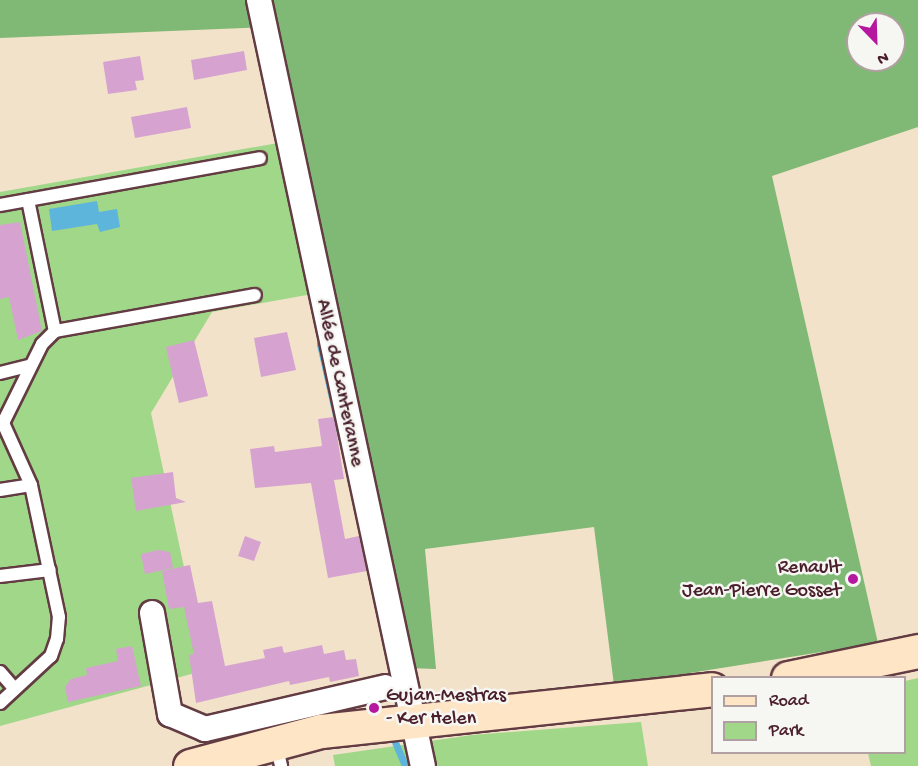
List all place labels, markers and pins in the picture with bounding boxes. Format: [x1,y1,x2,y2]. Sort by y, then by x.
place label: Renault Jean-Pierre Gosset [682,556,841,603]
marker: Renault Jean-Pierre Gosset [846,572,860,586]
place label: Gujan-Mestras - Ker Helen [386,684,506,731]
marker: Gujan-Mestras - Ker Helen [367,701,381,715]

